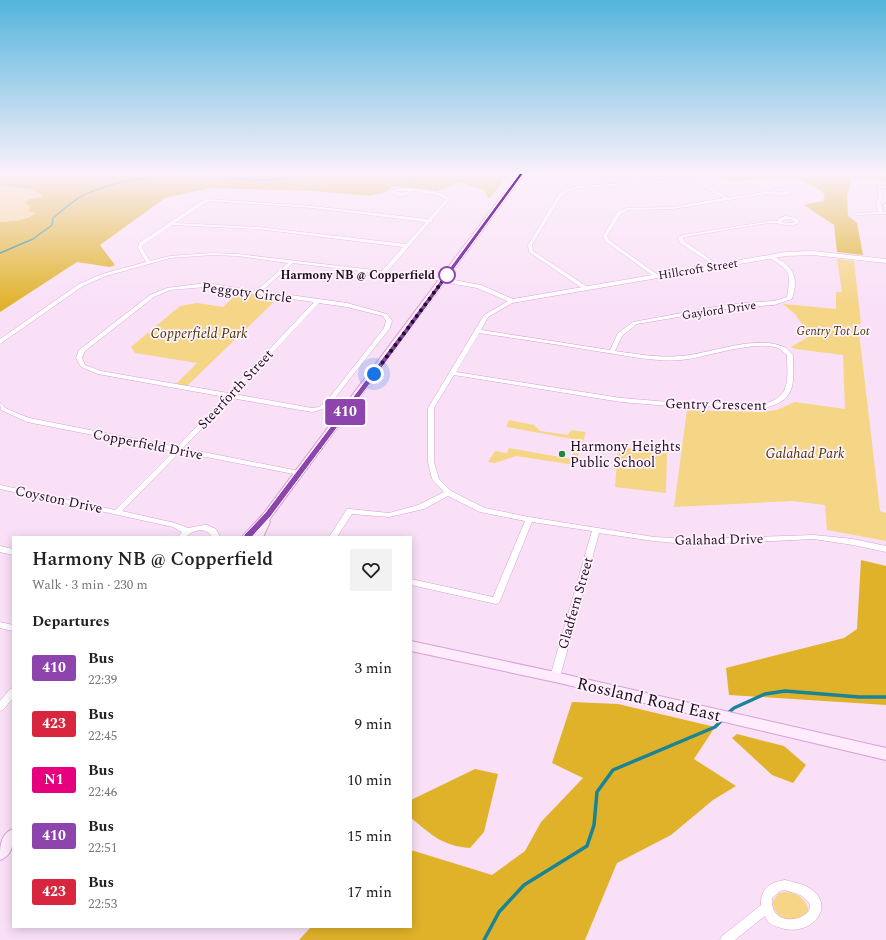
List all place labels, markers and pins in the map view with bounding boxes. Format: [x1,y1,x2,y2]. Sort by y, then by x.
place label: Harmony NB @ Copperfield [281,266,435,285]
marker: Harmony NB @ Copperfield [438,266,456,284]
place label: Harmony Heights Public School [570,436,681,473]
marker: Harmony Heights Public School [557,449,567,459]

